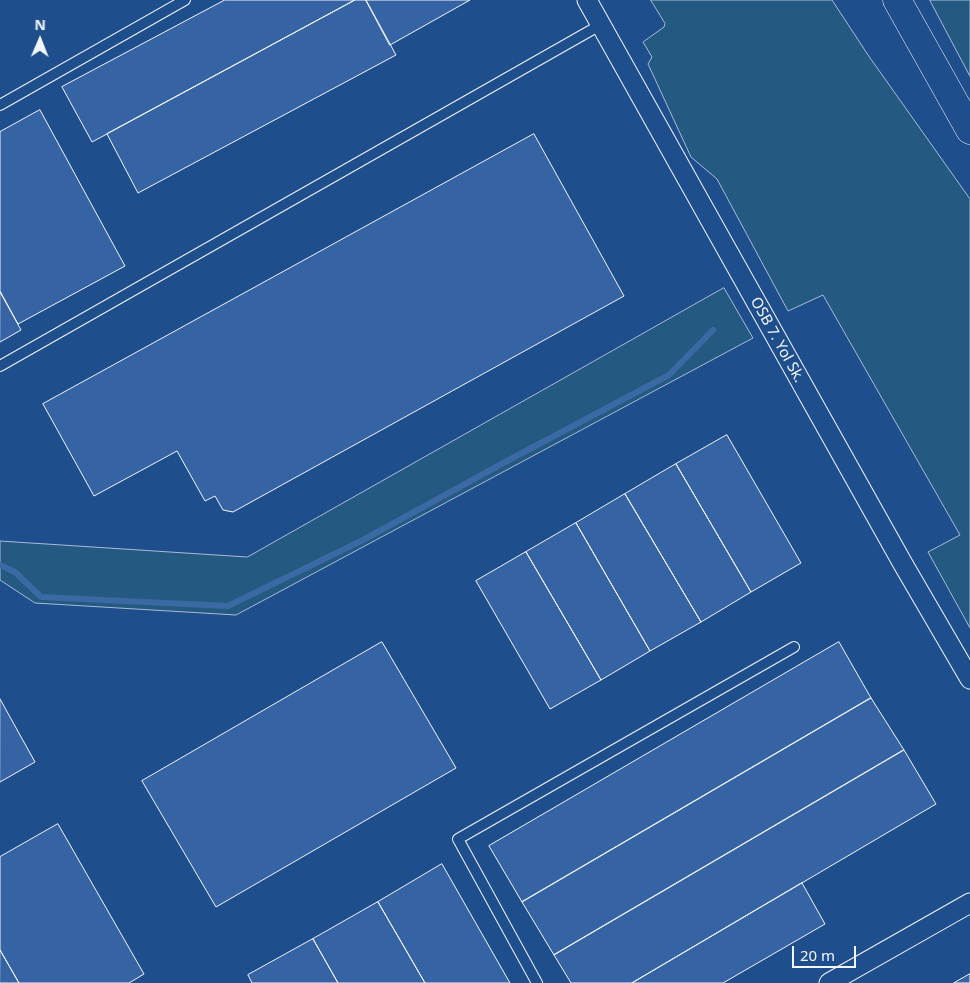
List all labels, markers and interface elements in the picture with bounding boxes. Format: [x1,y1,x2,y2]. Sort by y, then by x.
north arrow [15,15,65,65]
text: N [34,15,46,34]
street label: OSB 7. Yol Sk. [746,294,808,386]
scale bar [795,936,859,968]
text: 20 m [800,945,835,965]

